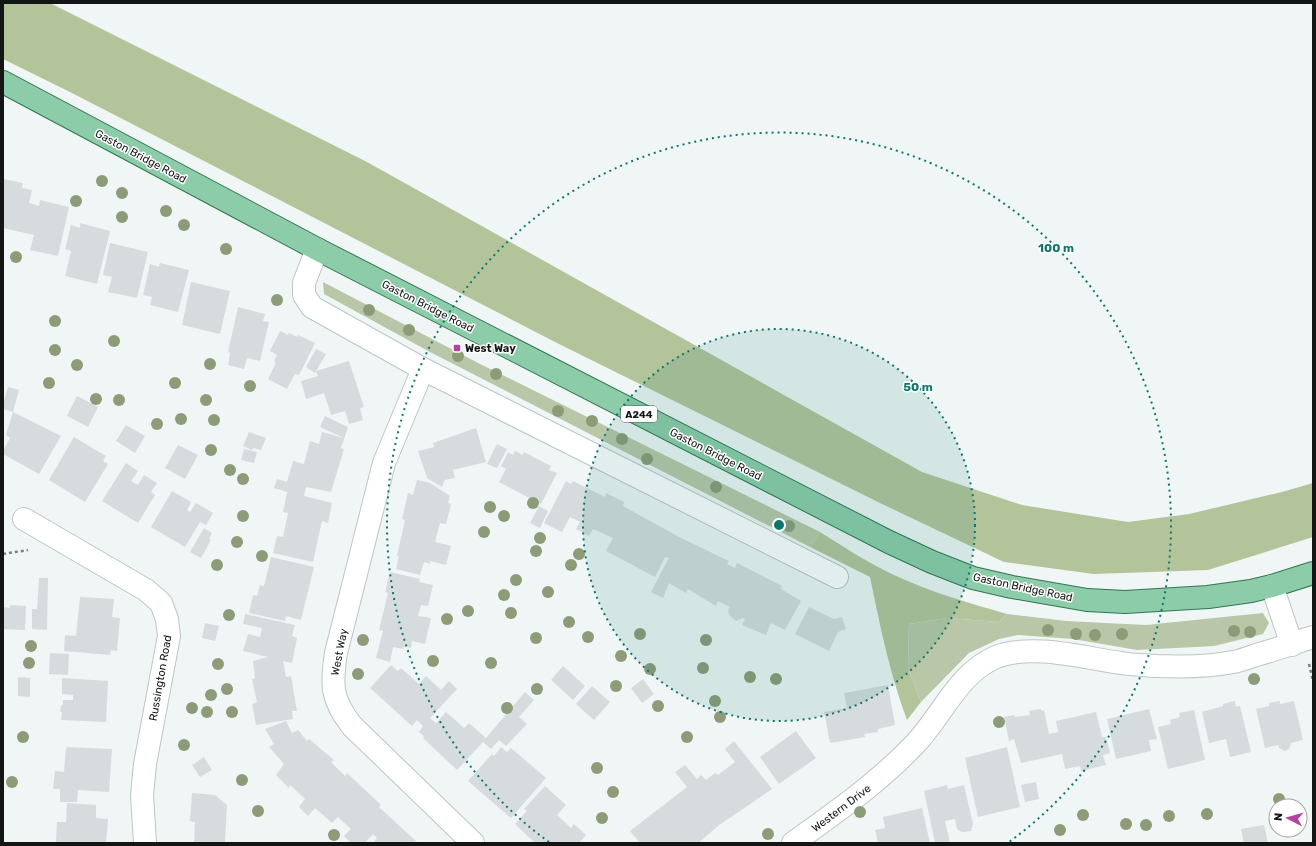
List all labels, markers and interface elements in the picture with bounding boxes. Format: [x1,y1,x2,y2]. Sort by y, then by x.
street label: Gaston Bridge Road [93,127,189,186]
text: 100 m [1038,241,1074,255]
street label: Gaston Bridge Road [380,278,476,335]
place label: West Way [465,342,516,355]
marker: West Way [452,343,462,353]
text: 50 m [903,380,933,394]
road number: A244 [621,406,657,422]
street label: Gaston Bridge Road [668,426,764,483]
centre of rings [772,518,786,532]
street label: Gaston Bridge Road [972,571,1074,604]
street label: West Way [329,627,350,677]
street label: Russington Road [147,634,174,722]
street label: Western Drive [809,782,873,835]
north arrow [1268,798,1308,838]
text: N [1272,812,1285,822]

